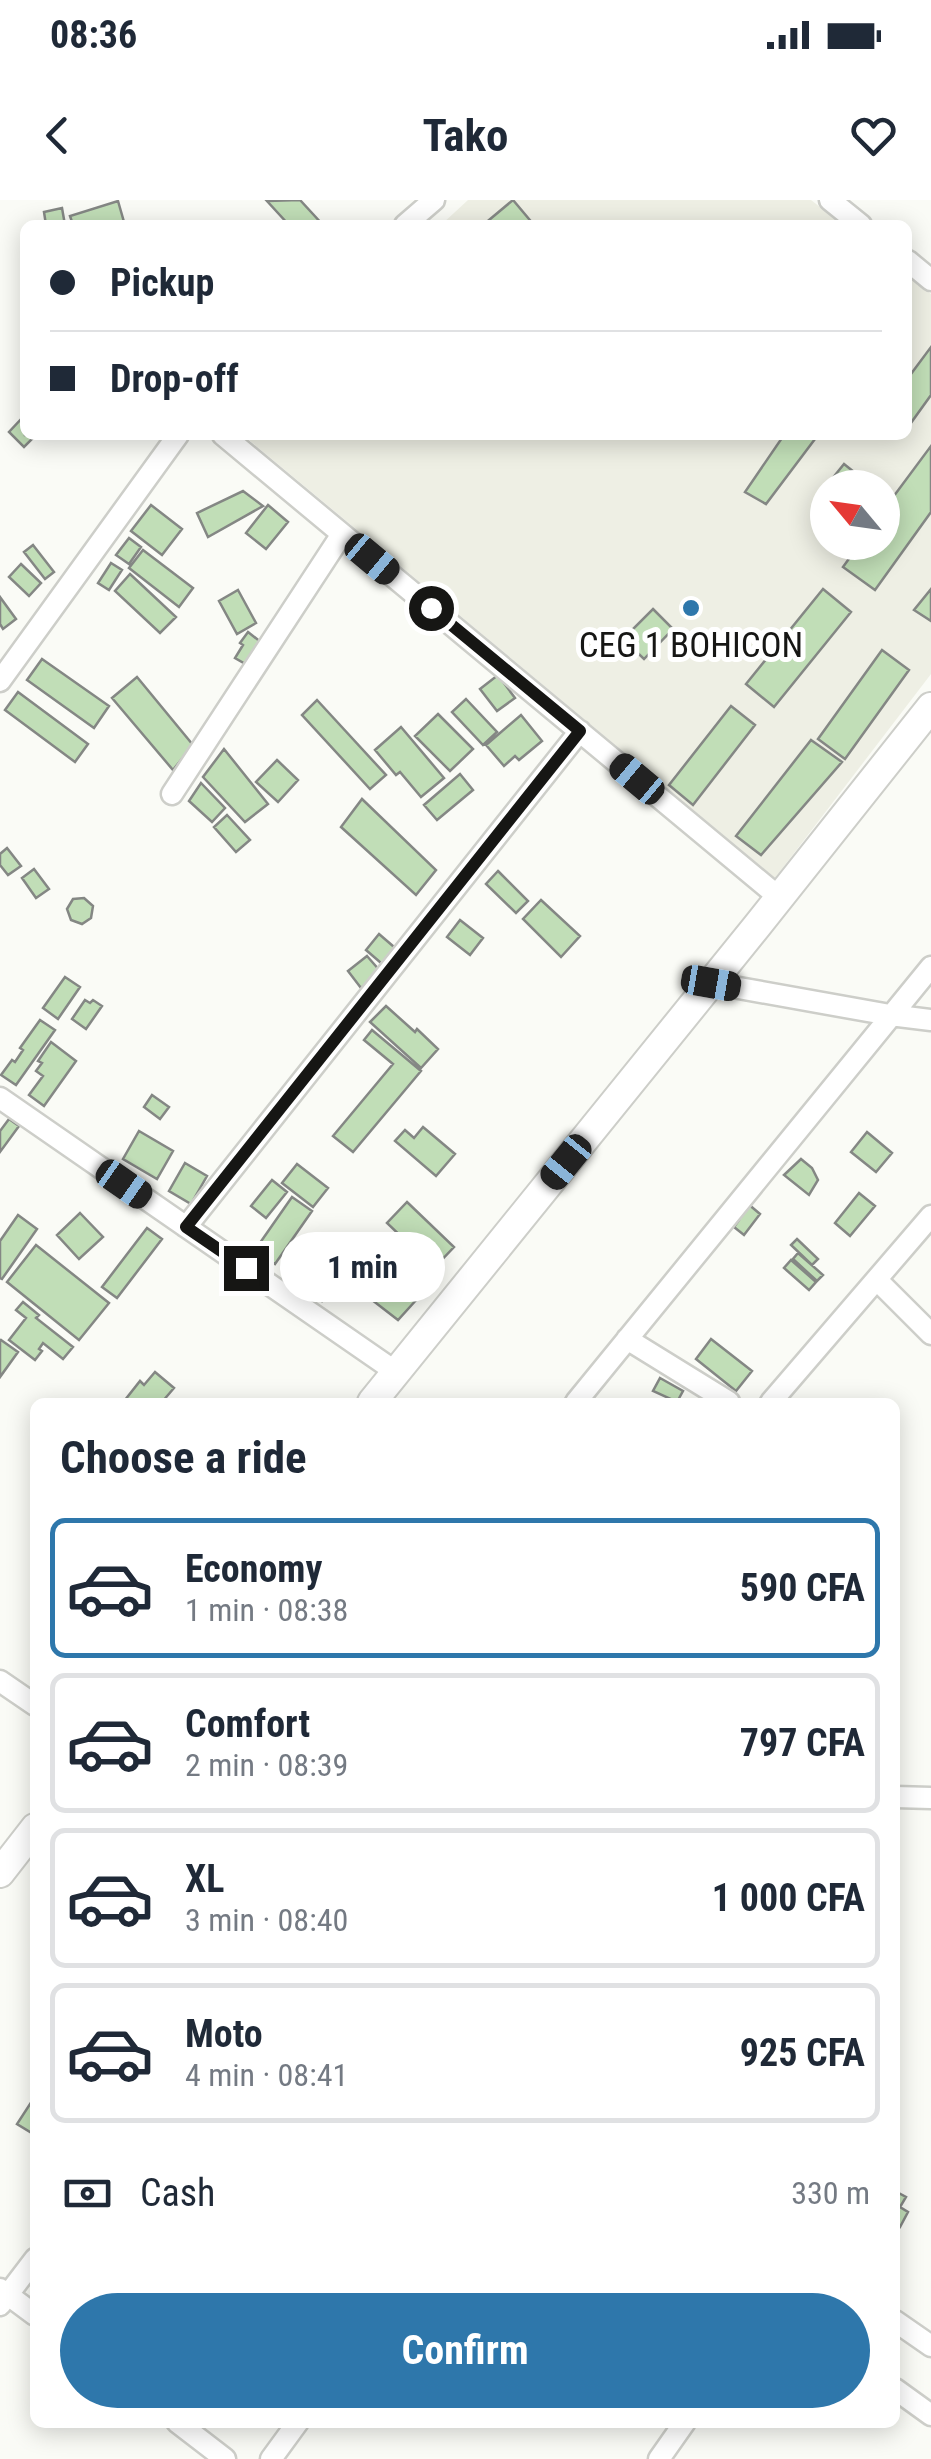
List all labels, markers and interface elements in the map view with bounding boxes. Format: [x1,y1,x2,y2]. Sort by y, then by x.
text: 08:36 [50,13,137,57]
icon: back [30,108,85,163]
icon: heart [846,108,901,163]
text: Tako [423,109,508,162]
text: Pickup [110,261,214,305]
text: Drop-off [110,357,239,401]
north arrow [810,470,900,560]
map controls [810,470,900,560]
car [339,528,405,590]
route start [409,586,454,631]
marker: CEG 1 BOHICON [680,597,702,619]
place label: CEG 1 BOHICON [579,625,803,666]
car [604,748,670,810]
car [679,963,743,1003]
car [535,1129,597,1195]
car [91,1155,157,1213]
callout: 1 min [281,1233,446,1303]
route end [224,1246,269,1291]
text: 1 min [327,1248,398,1286]
text: Choose a ride [60,1431,307,1484]
icon: car [65,1543,155,1633]
text: Economy [185,1547,322,1591]
text: 590 CFA [740,1566,865,1610]
text: 1 min · 08:38 [185,1591,348,1629]
icon: car [65,1698,155,1788]
text: Comfort [185,1702,310,1746]
text: 797 CFA [740,1721,865,1765]
text: 2 min · 08:39 [185,1746,348,1784]
icon: car [65,1853,155,1943]
text: XL [185,1857,224,1901]
text: 1 000 CFA [712,1876,865,1920]
text: 3 min · 08:40 [185,1901,348,1939]
icon: car [65,2008,155,2098]
text: Moto [185,2012,263,2056]
text: 925 CFA [740,2031,865,2075]
text: 4 min · 08:41 [185,2056,348,2094]
icon: cash [60,2166,115,2221]
text: Cash [140,2171,215,2215]
text: 330 m [791,2174,870,2212]
button: Confirm [60,2293,870,2408]

